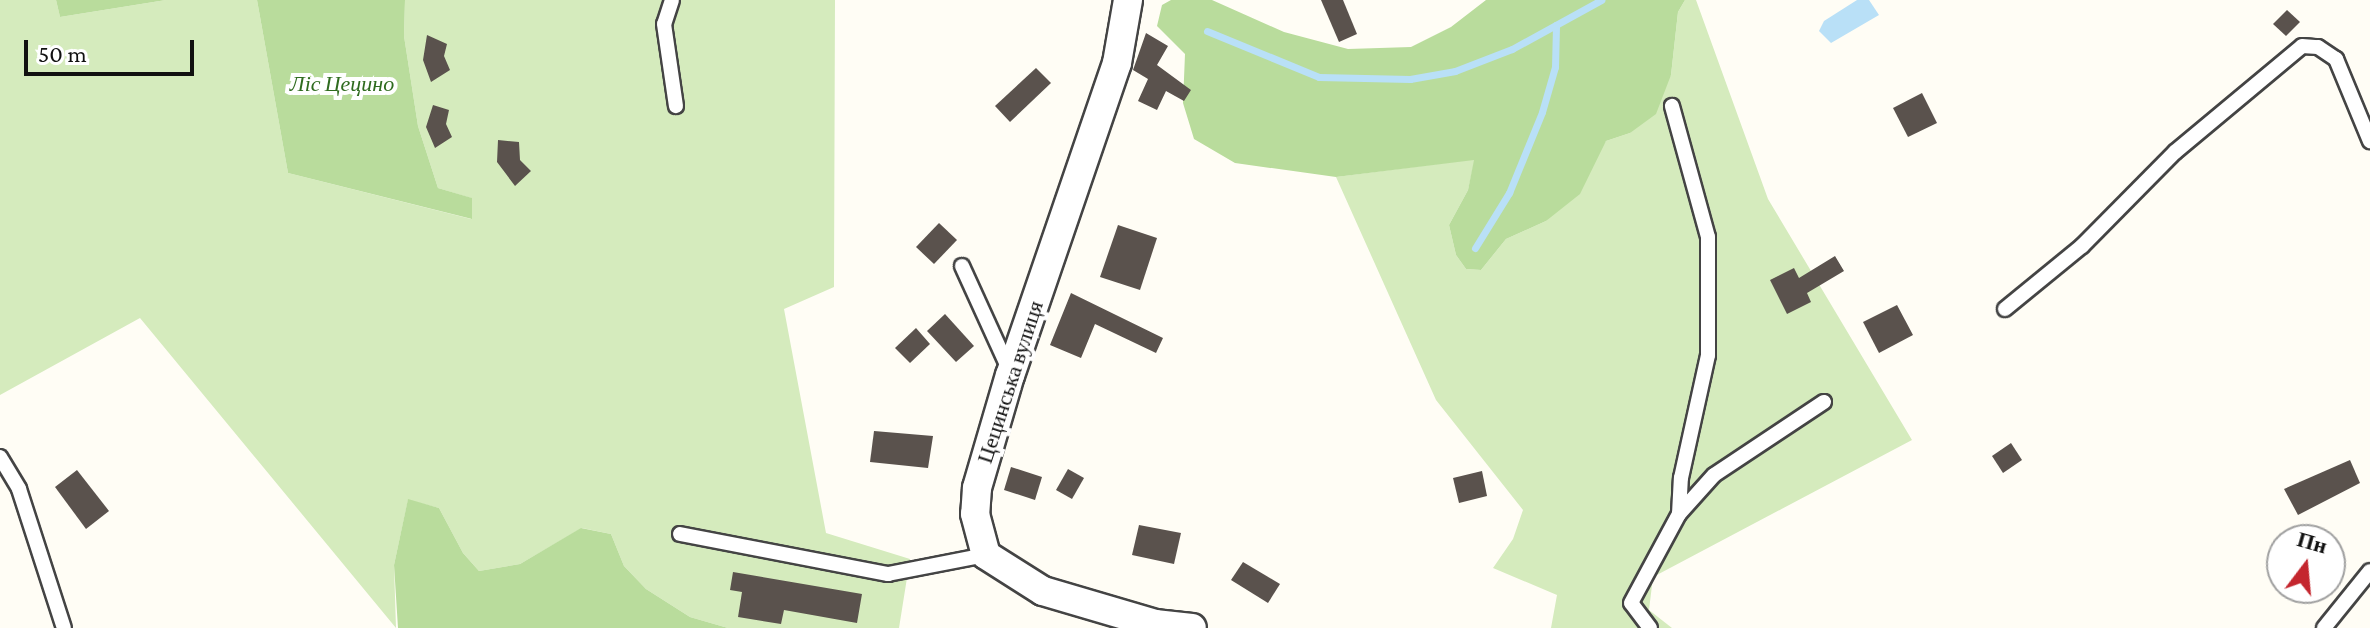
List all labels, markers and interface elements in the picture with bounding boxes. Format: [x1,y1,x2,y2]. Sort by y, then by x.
scale bar [28,24,198,74]
text: 50 m [38,40,87,67]
park label: Ліс Цецино [290,71,394,97]
street label: Цецинська вулиця [971,297,1049,467]
north arrow [2266,524,2346,604]
text: Пн [2294,526,2330,558]

